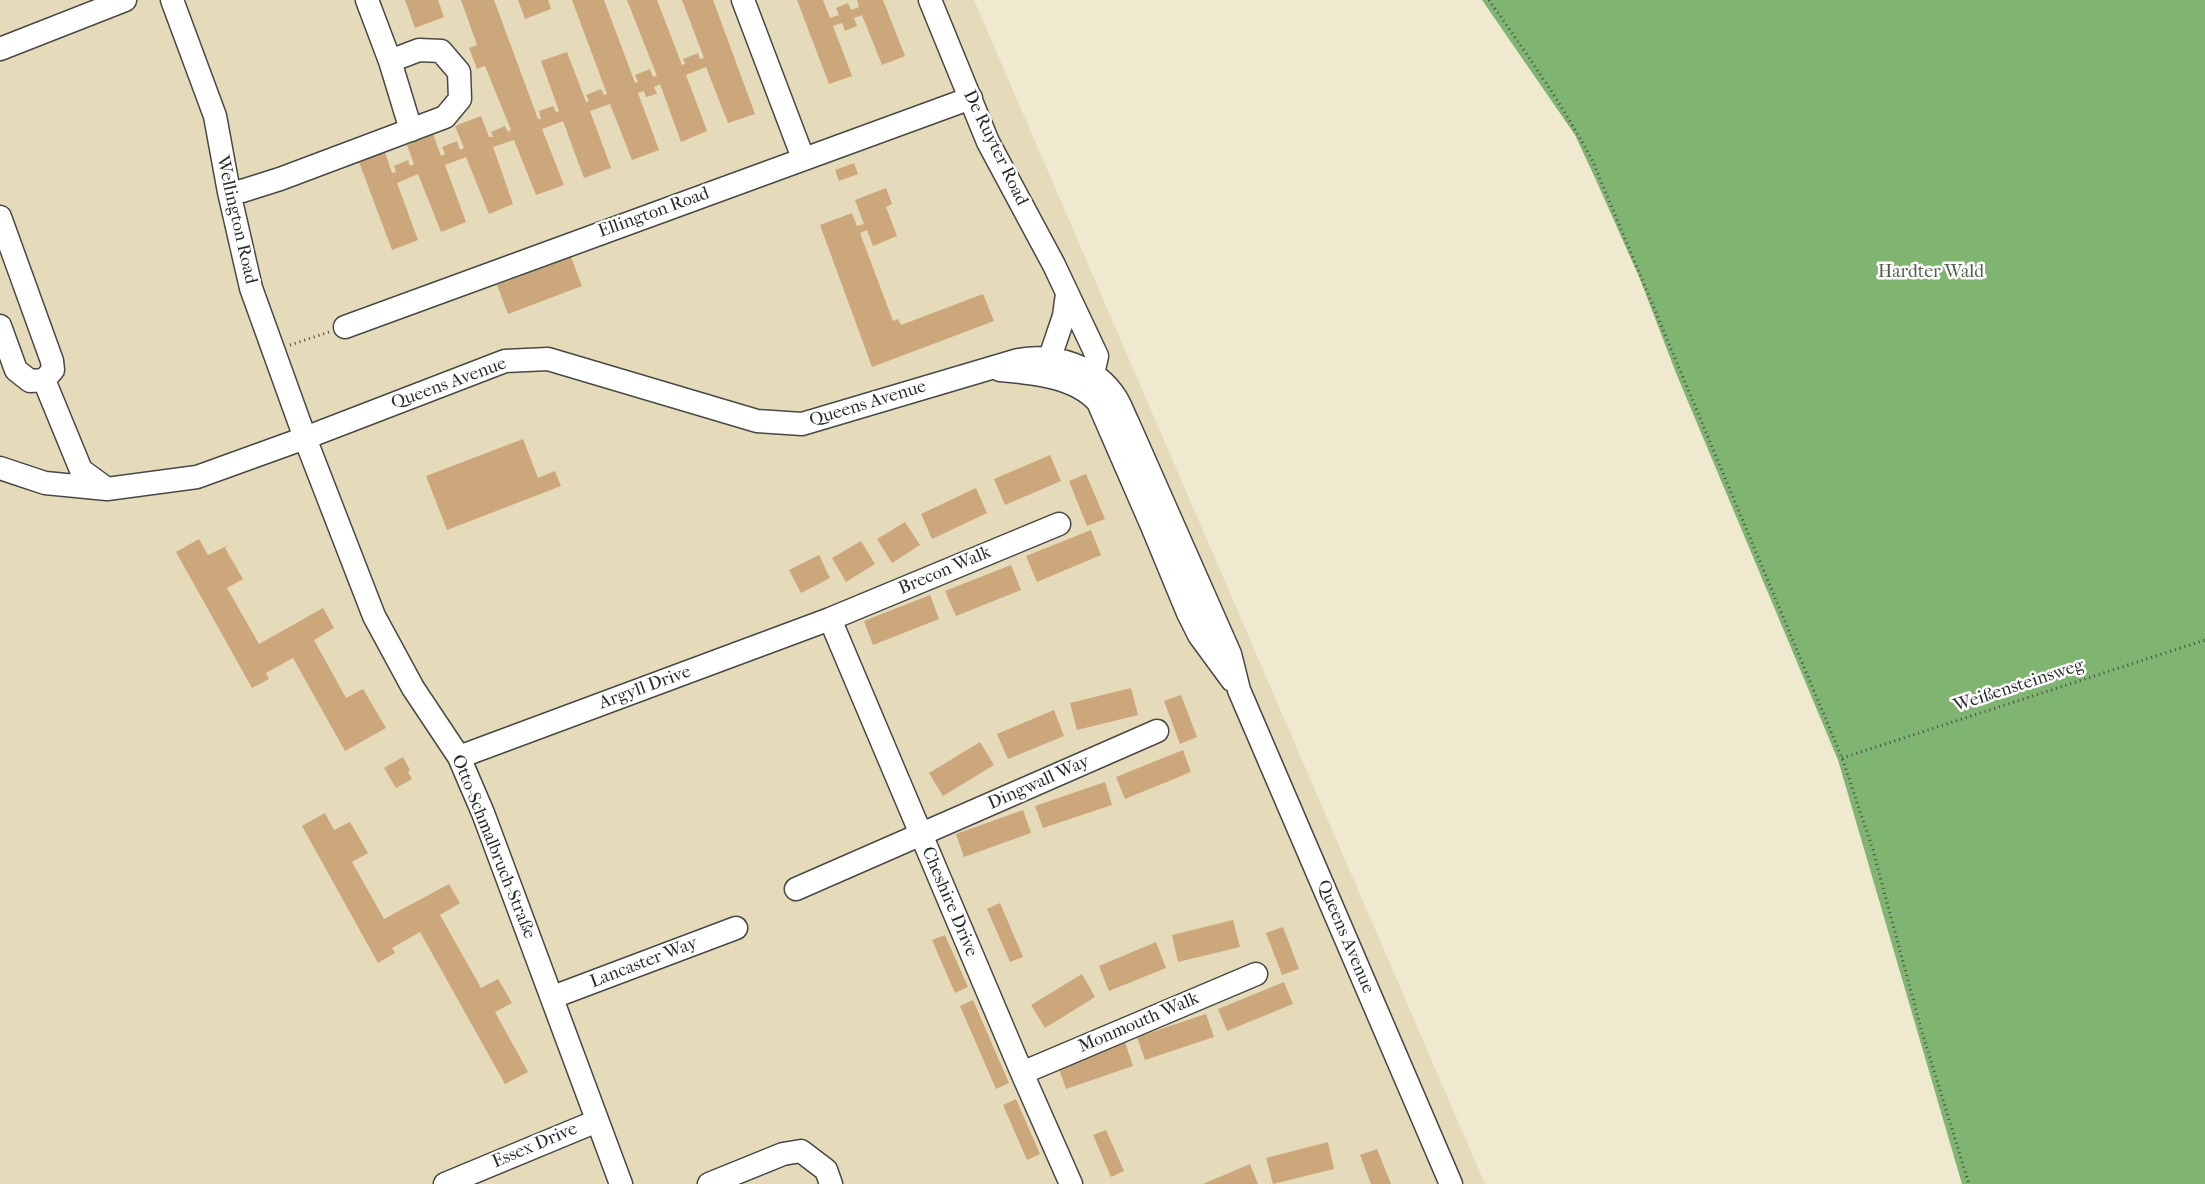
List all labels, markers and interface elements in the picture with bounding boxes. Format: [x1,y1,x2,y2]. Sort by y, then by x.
street label: De Ruyter Road [958,87,1032,209]
street label: Wellington Road [211,154,261,286]
street label: Ellington Road [596,183,712,243]
park label: Hardter Wald [1878,262,1984,284]
street label: Queens Avenue [389,353,509,415]
street label: Queens Avenue [807,376,929,432]
street label: Brecon Walk [895,542,995,600]
street label: Weißensteinsweg [1951,655,2087,717]
street label: Argyll Drive [596,661,694,715]
street label: Dingwall Way [985,751,1093,815]
street label: Otto-Schmalbruch-Straße [446,752,540,942]
street label: Cheshire Drive [916,844,982,960]
street label: Queens Avenue [1311,877,1379,997]
street label: Lancaster Way [587,933,701,993]
street label: Monmouth Walk [1075,988,1203,1058]
street label: Essex Drive [489,1118,581,1174]

